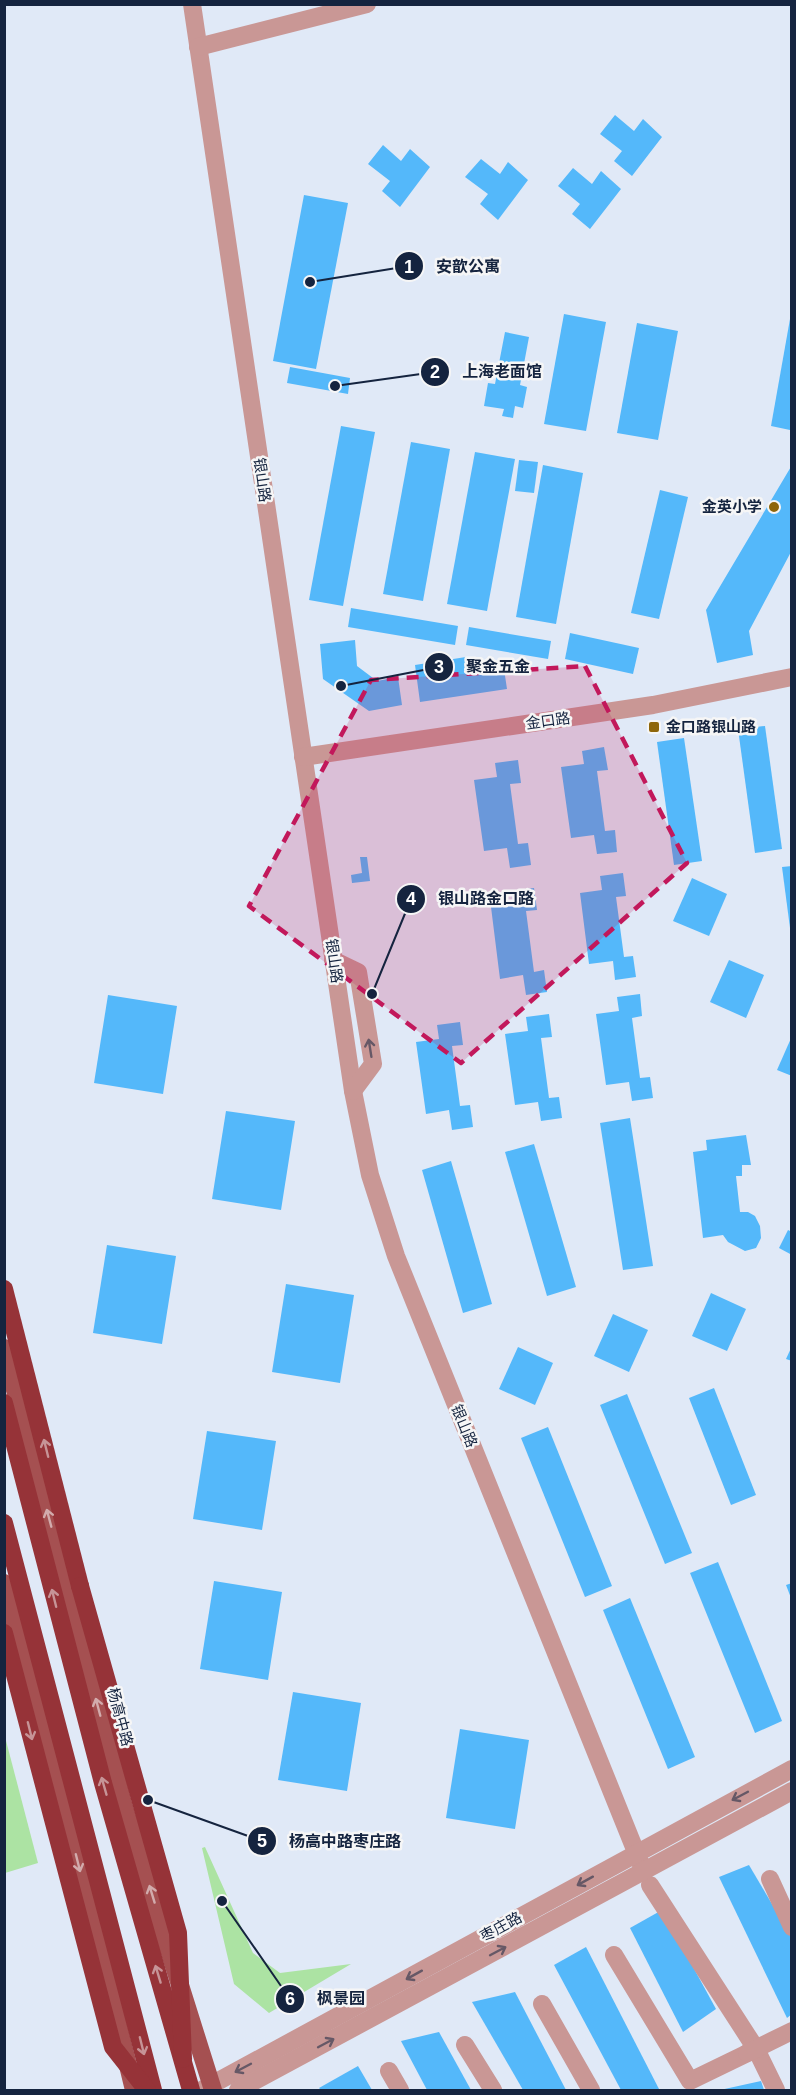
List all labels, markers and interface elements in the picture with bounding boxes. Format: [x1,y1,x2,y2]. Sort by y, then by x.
callout: 安歆公寓 [394,249,512,283]
text: 1 [404,257,414,277]
text: 安歆公寓 [436,258,500,275]
callout: 上海老面馆 [420,355,554,389]
text: 2 [430,362,440,382]
text: 上海老面馆 [462,363,542,380]
street label: 银山路 [251,456,274,503]
place label: 金英小学 [702,498,762,515]
marker: 金英小学 [767,500,781,514]
callout: 聚金五金 [424,650,542,684]
text: 3 [434,657,444,677]
text: 聚金五金 [466,658,530,675]
street label: 金口路 [524,709,571,732]
place label: 金口路银山路 [666,718,756,735]
marker: 金口路银山路 [647,720,661,734]
callout: 银山路金口路 [396,882,546,916]
text: 4 [406,889,416,909]
text: 银山路金口路 [438,890,534,907]
street label: 银山路 [323,937,346,984]
one-way arrow [364,1038,375,1058]
street label: 银山路 [448,1402,481,1450]
one-way arrow [39,1439,51,1458]
one-way arrow [43,1509,54,1528]
one-way arrow [47,1589,59,1608]
street label: 杨高中路 [105,1686,136,1748]
one-way arrow [92,1698,104,1717]
one-way arrow [24,1721,36,1740]
one-way arrow [98,1777,109,1796]
one-way arrow [732,1790,749,1802]
callout: 杨高中路枣庄路 [247,1824,413,1858]
text: 5 [257,1831,267,1851]
text: 杨高中路枣庄路 [289,1833,401,1850]
one-way arrow [73,1853,85,1872]
one-way arrow [577,1875,594,1887]
one-way arrow [146,1885,157,1904]
street label: 枣庄路 [477,1908,525,1945]
one-way arrow [489,1945,506,1957]
one-way arrow [152,1965,163,1984]
one-way arrow [406,1969,423,1981]
callout: 枫景园 [275,1982,377,2016]
text: 6 [285,1989,295,2009]
text: 枫景园 [317,1990,365,2007]
one-way arrow [136,2037,148,2056]
one-way arrow [317,2037,334,2049]
one-way arrow [235,2062,252,2074]

